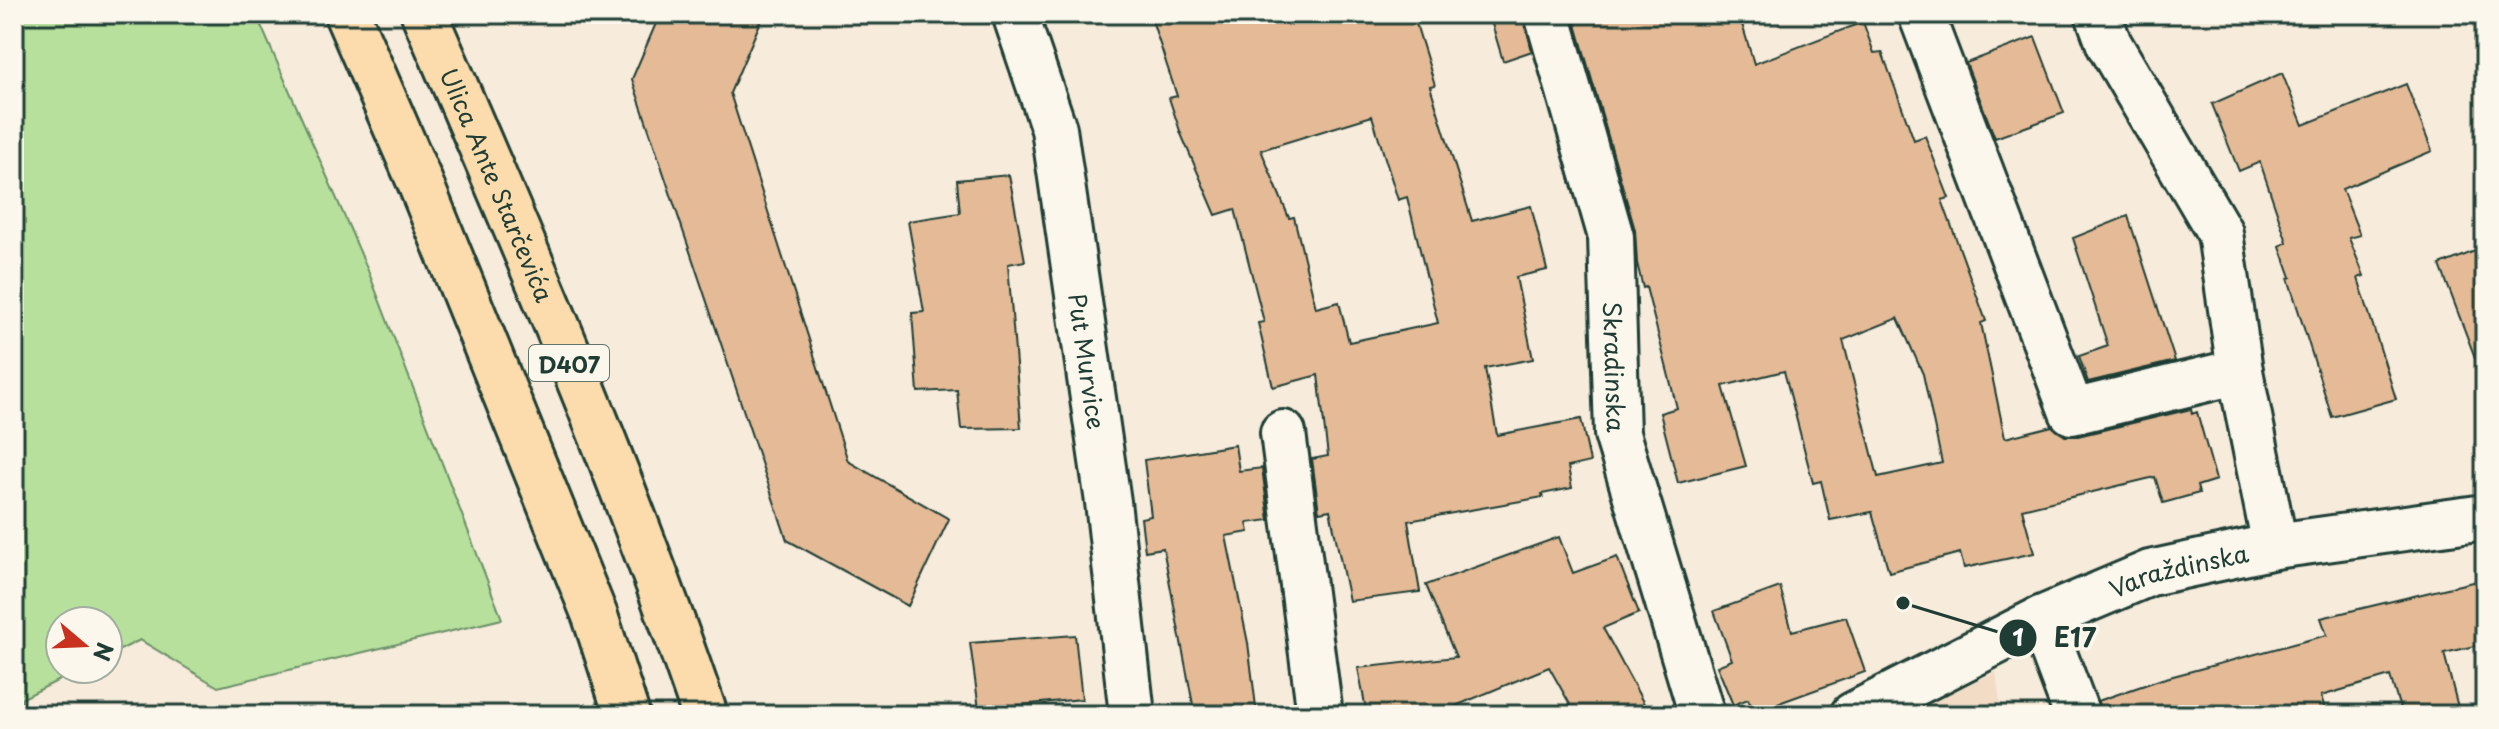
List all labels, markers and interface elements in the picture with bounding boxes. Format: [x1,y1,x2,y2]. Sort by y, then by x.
street label: Ulica Ante Starčevića [432,62,563,307]
street label: Put Murvice [1060,291,1115,432]
street label: Skradinska [1595,301,1635,433]
road number: D407 [529,345,609,381]
street label: Varaždinska [2103,534,2252,606]
north arrow [44,605,124,685]
callout: E17 [1998,613,2113,663]
text: E17 [2054,617,2097,656]
text: 1 [2012,618,2024,654]
text: N [86,638,123,666]

